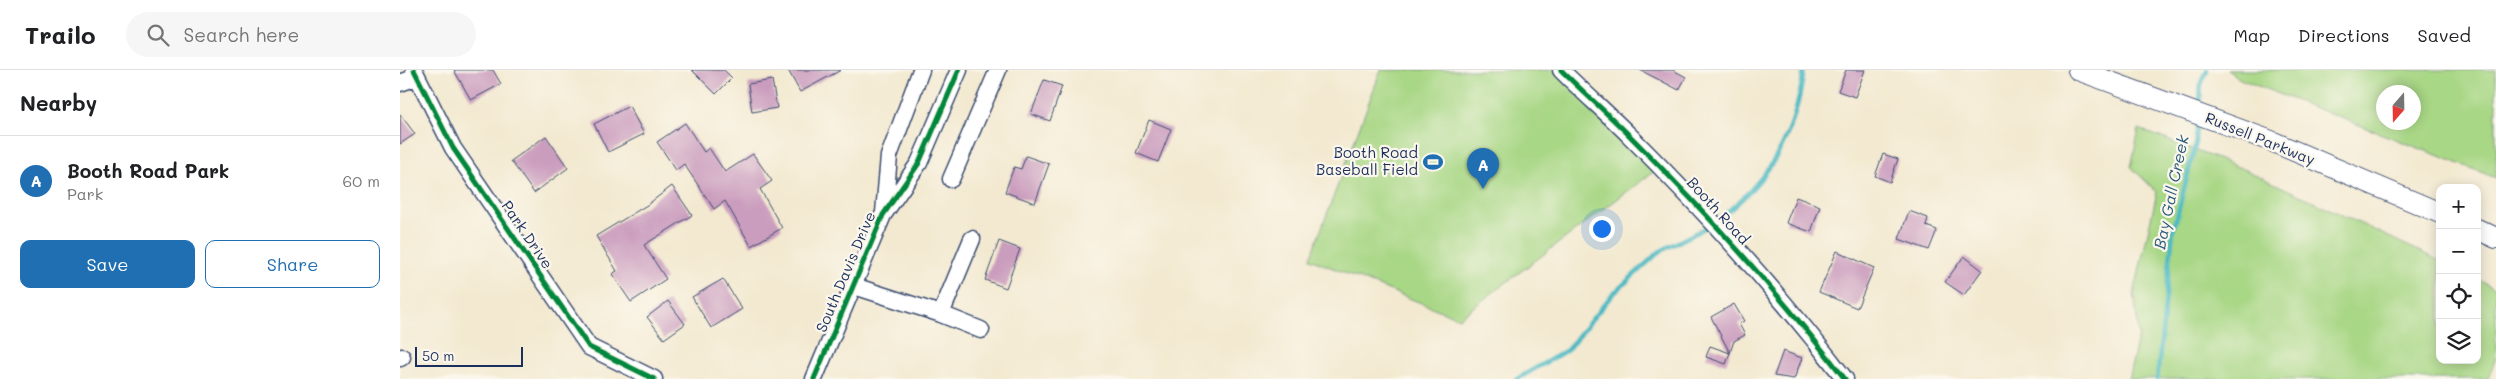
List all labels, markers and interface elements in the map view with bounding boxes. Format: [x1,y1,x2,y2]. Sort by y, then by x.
search box [126,12,476,57]
text: Trailo [25,19,96,50]
icon: search [144,21,172,49]
text: Search here [184,22,299,47]
text: Map [2233,23,2270,47]
text: Directions [2298,23,2390,47]
text: Saved [2418,23,2471,47]
north arrow [2376,85,2421,130]
text: Nearby [20,89,97,116]
street label: Russell Parkway [2202,107,2318,169]
water label: Bay Gall Creek [2148,132,2193,251]
place label: Booth Road Baseball Field [1316,142,1418,179]
pin: A [1467,148,1499,189]
sports icon: Booth Road Baseball Field [1422,151,1444,173]
text: Booth Road Park [67,158,229,183]
text: A [30,170,42,191]
text: 60 m [343,170,380,191]
street label: Booth Road [1683,172,1754,248]
text: Park [67,183,103,204]
map controls [2436,184,2481,364]
button: + [2436,184,2481,229]
street label: Park Drive [498,196,558,273]
street label: South Davis Drive [811,208,880,335]
your location [1589,216,1615,242]
button: − [2436,229,2481,274]
button: Save [20,240,195,288]
button: Share [205,240,380,288]
button: locate [2436,274,2481,319]
button: layers [2436,319,2481,364]
scale bar [415,344,522,367]
text: 50 m [422,346,454,365]

